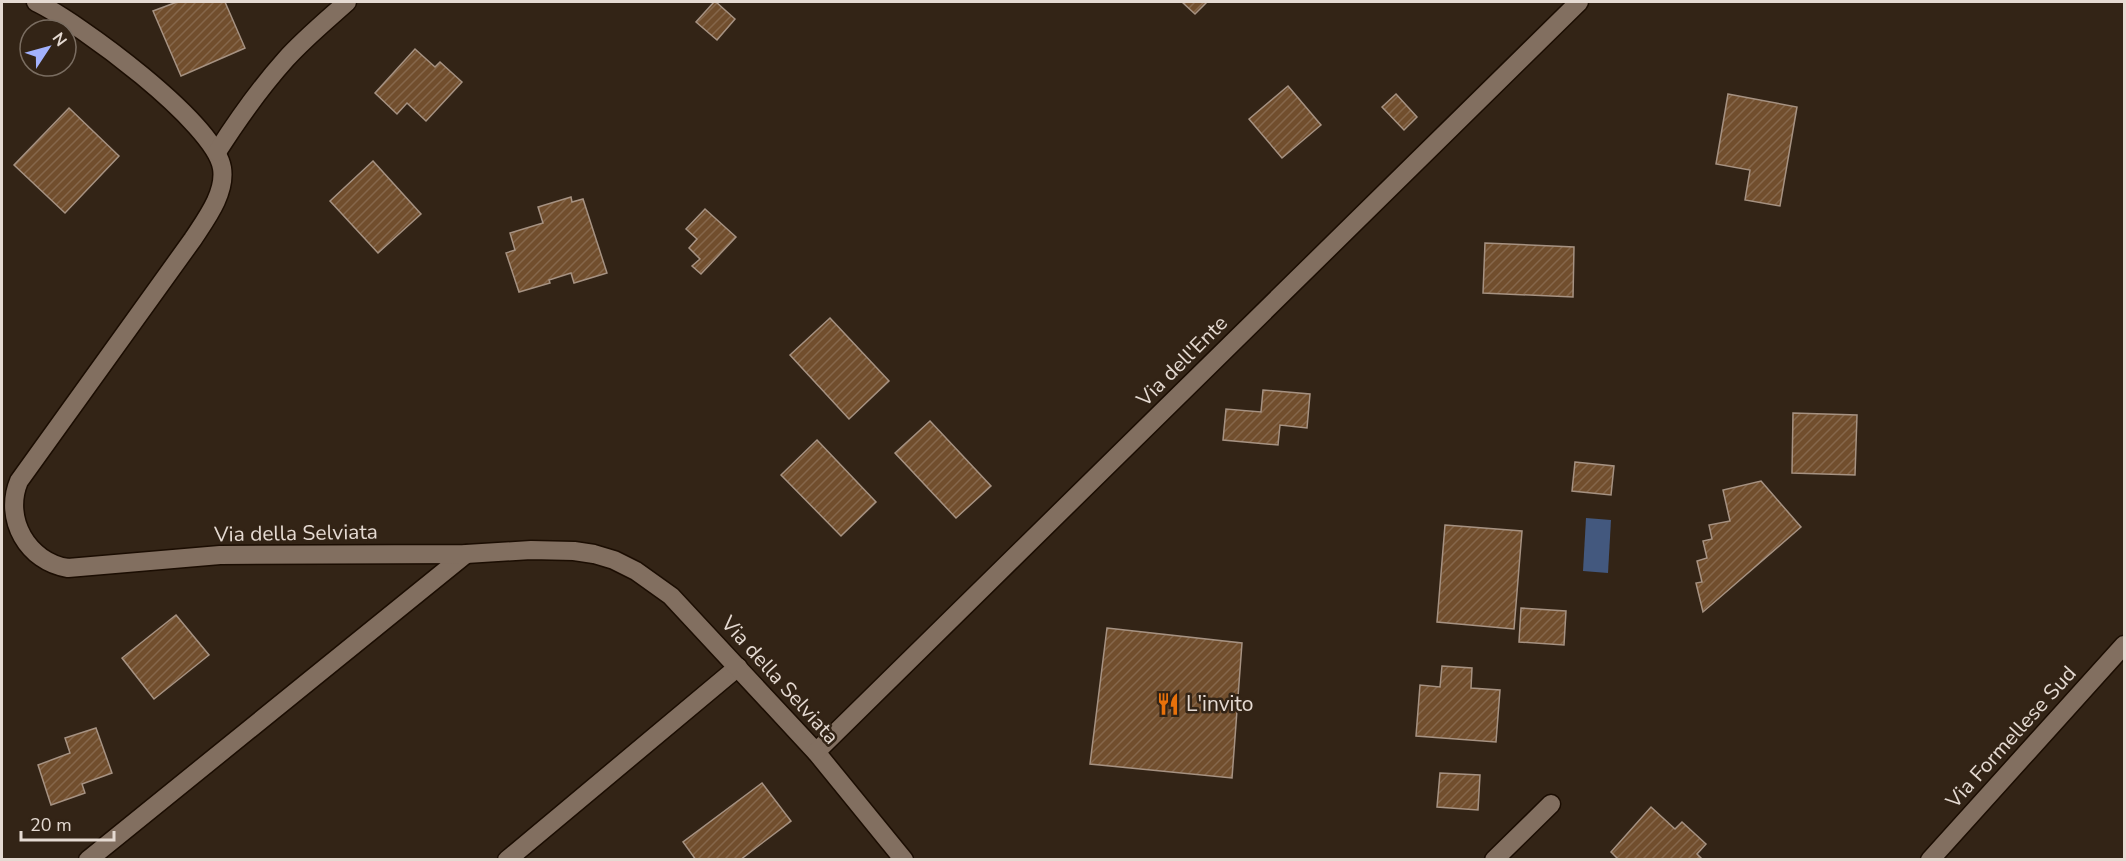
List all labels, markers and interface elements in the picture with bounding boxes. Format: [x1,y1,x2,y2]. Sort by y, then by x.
north arrow [18,18,78,78]
text: N [47,28,72,51]
street label: Via dell'Ente [1130,309,1234,413]
street label: Via della Selviata [213,518,378,548]
street label: Via della Selviata [714,609,845,750]
street label: Via Formellese Sud [1939,660,2082,815]
place label: L'invito [1186,690,1253,718]
restaurant icon: L'invito [1155,691,1181,717]
scale bar [21,804,114,842]
text: 20 m [30,813,72,837]

